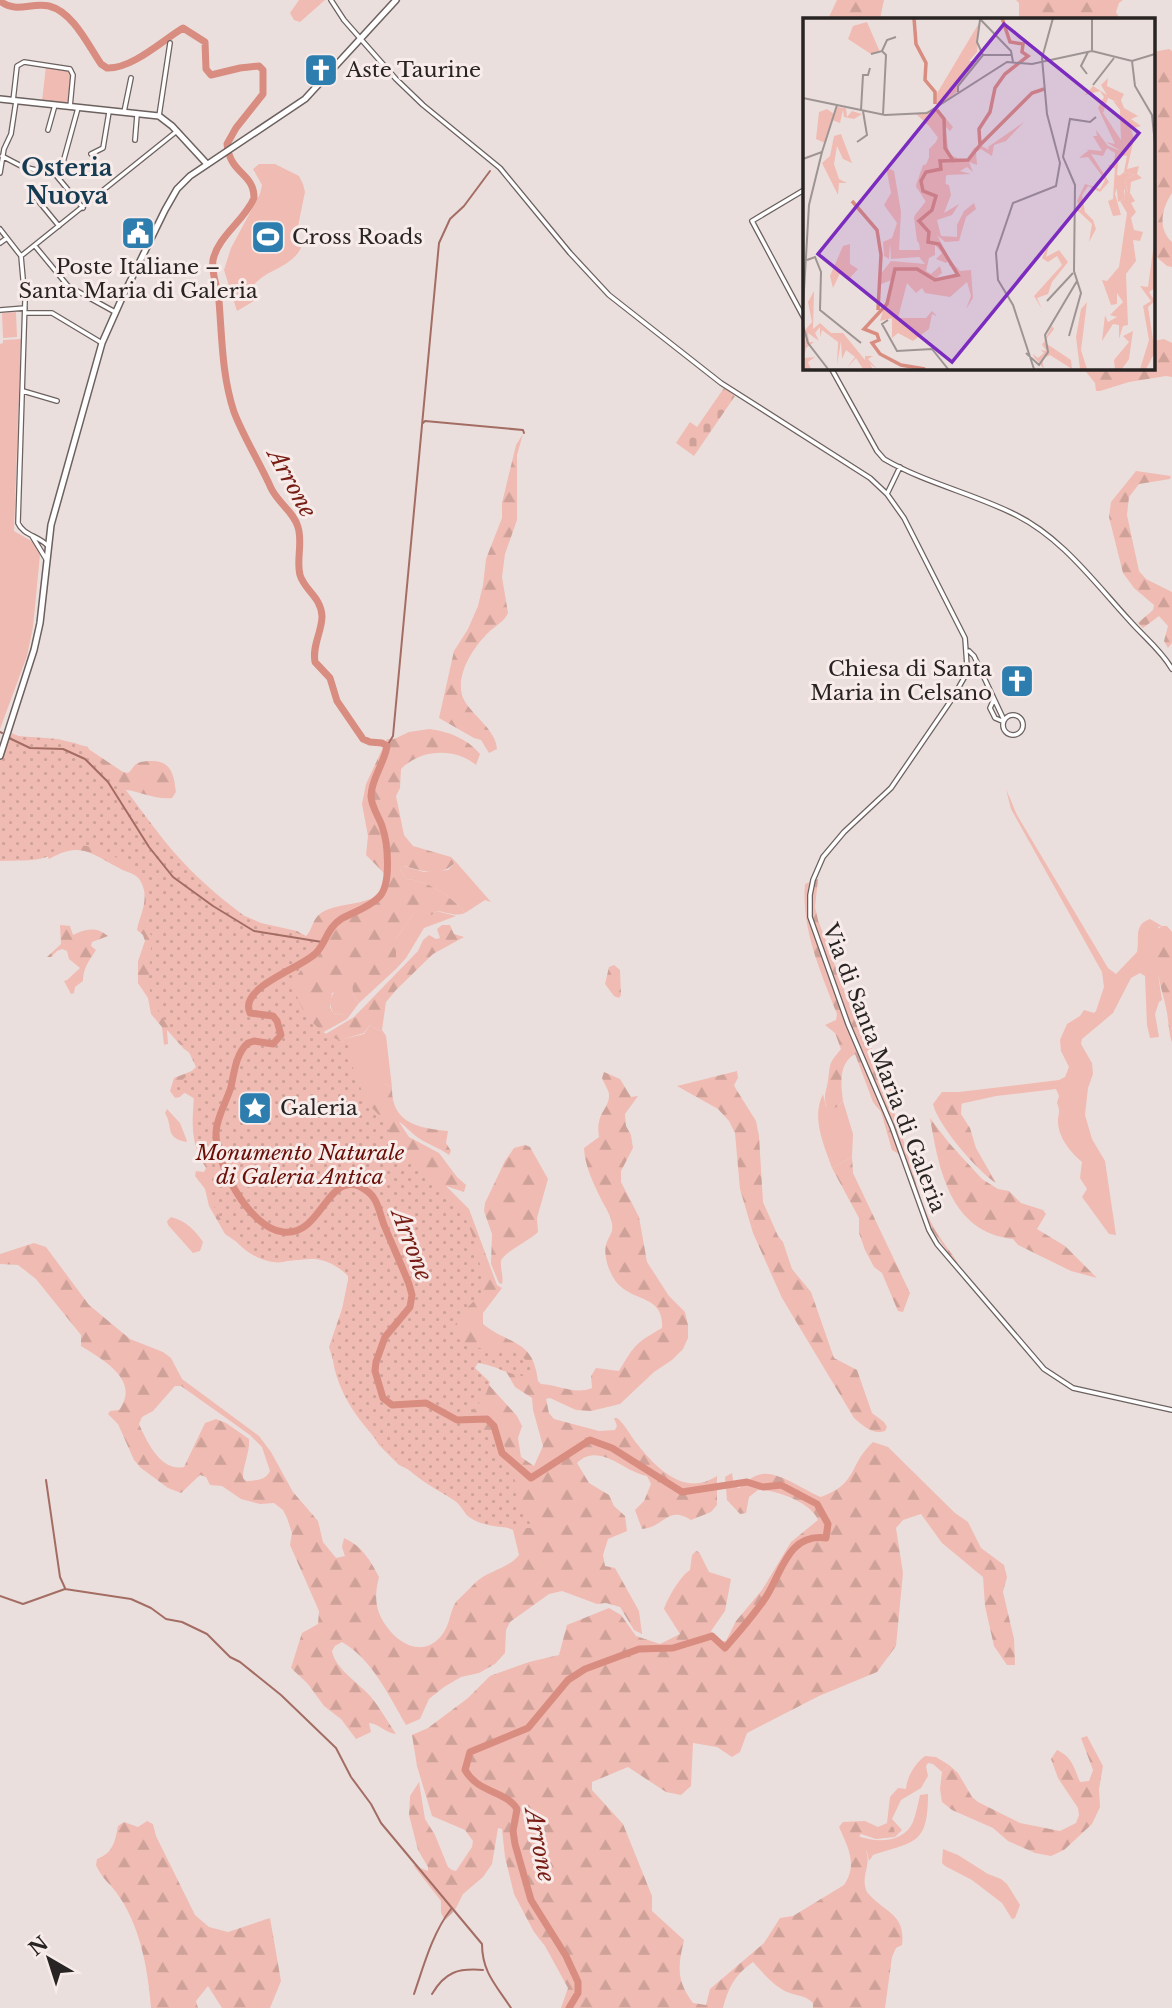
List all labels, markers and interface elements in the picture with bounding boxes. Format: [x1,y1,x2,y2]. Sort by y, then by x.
inset map [803,18,1154,369]
church icon: Aste Taurine [302,51,340,89]
place label: Aste Taurine [345,57,481,83]
district label: Osteria Nuova [21,153,113,210]
public building icon: Poste Italiane – Santa Maria di Galeria [119,214,157,252]
sports icon: Cross Roads [249,218,287,256]
place label: Cross Roads [292,224,423,250]
place label: Poste Italiane – Santa Maria di Galeria [18,254,258,304]
water label: Arrone [260,441,323,523]
place label: Chiesa di Santa Maria in Celsano [810,656,992,706]
church icon: Chiesa di Santa Maria in Celsano [998,662,1036,700]
street label: Via di Santa Maria di Galeria [816,919,951,1216]
place icon: Galeria [236,1089,274,1127]
place label: Galeria [280,1095,358,1121]
park label: Monumento Naturale di Galeria Antica [195,1140,405,1190]
water label: Arrone [385,1202,439,1285]
water label: Arrone [519,1803,561,1885]
north arrow [14,1924,84,1994]
text: N [24,1932,53,1961]

